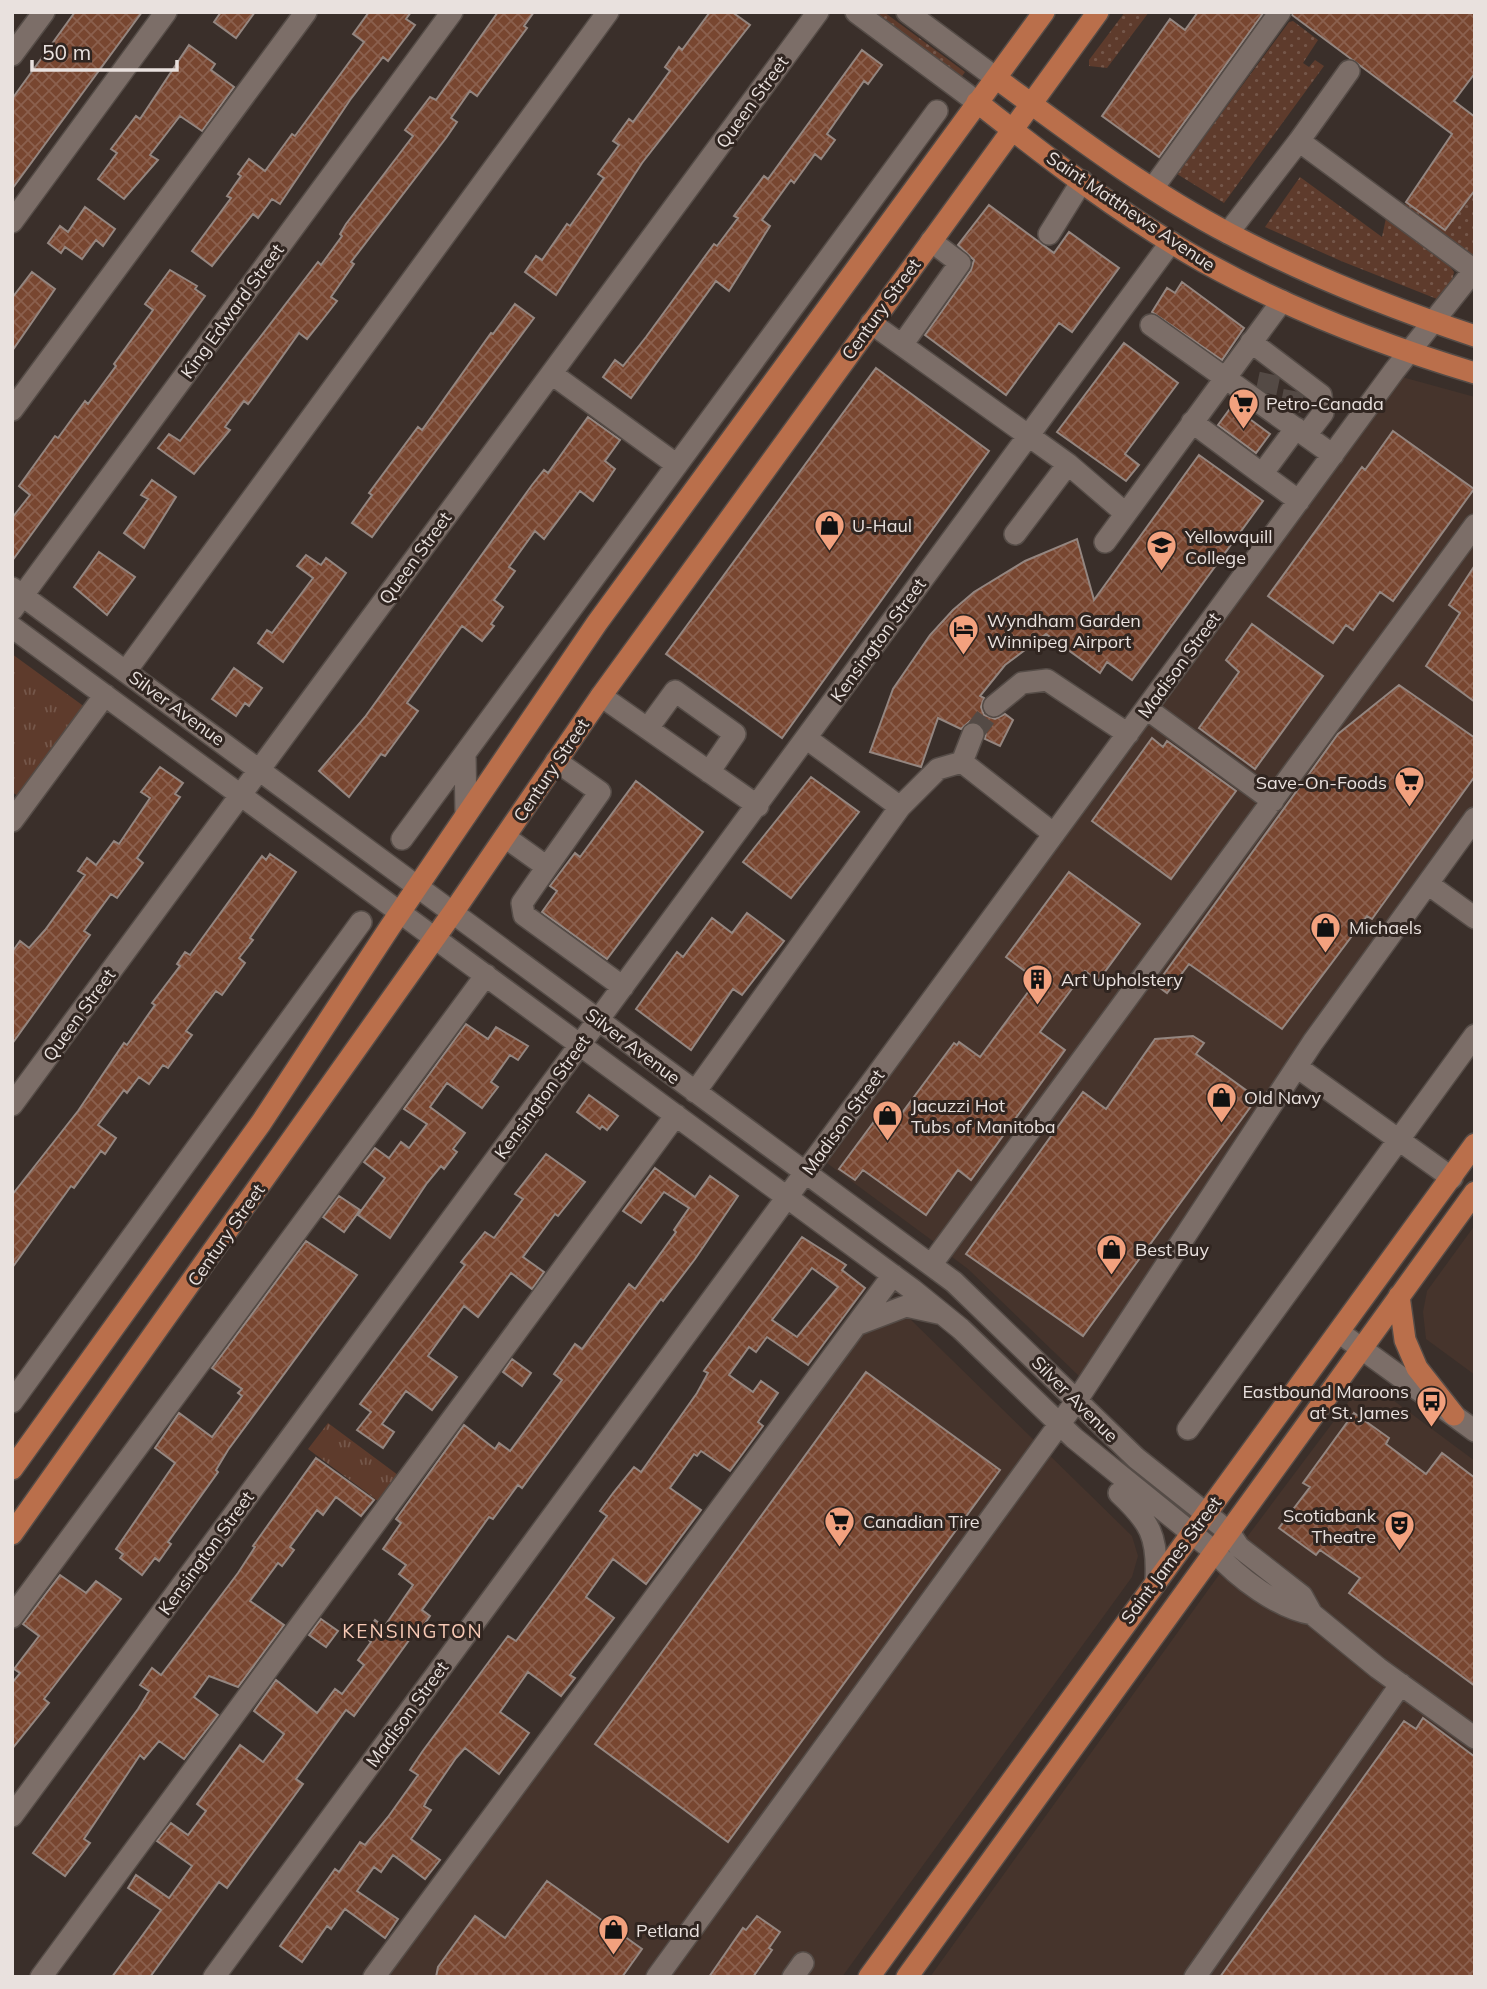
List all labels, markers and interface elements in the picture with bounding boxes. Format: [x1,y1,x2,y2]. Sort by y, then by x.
scale bar [32,28,177,72]
text: 50 m [42,39,91,65]
street label: Queen Street [711,51,793,153]
street label: Saint Matthews Avenue [1042,146,1220,276]
street label: King Edward Street [175,239,289,383]
street label: Century Street [836,254,926,364]
supermarket icon: Petro-Canada [1226,386,1260,430]
place label: Petro-Canada [1266,392,1384,415]
street label: Queen Street [374,507,456,609]
shop icon: U-Haul [812,508,846,552]
place label: U-Haul [852,514,912,537]
place label: Yellowquill College [1184,525,1273,569]
school or university icon: Yellowquill College [1145,529,1179,573]
street label: Kensington Street [825,574,931,706]
street label: Madison Street [1133,607,1225,723]
place label: Wyndham Garden Winnipeg Airport [987,609,1141,653]
hotel icon: Wyndham Garden Winnipeg Airport [947,613,981,657]
street label: Silver Avenue [125,666,229,750]
street label: Century Street [508,714,594,826]
supermarket icon: Save-On-Foods [1393,765,1427,809]
place label: Save-On-Foods [1256,771,1387,794]
shop icon: Michaels [1309,910,1343,954]
place label: Michaels [1349,916,1422,939]
building icon: Art Upholstery [1021,962,1055,1006]
street label: Queen Street [38,964,120,1066]
place label: Art Upholstery [1061,968,1183,991]
street label: Silver Avenue [581,1003,685,1089]
street label: Kensington Street [489,1031,595,1163]
street label: Madison Street [797,1064,889,1180]
shop icon: Old Navy [1204,1080,1238,1124]
place label: Old Navy [1244,1086,1322,1109]
place label: Jacuzzi Hot Tubs of Manitoba [911,1094,1056,1138]
shop icon: Jacuzzi Hot Tubs of Manitoba [871,1098,905,1142]
street label: Century Street [182,1179,270,1291]
shop icon: Best Buy [1095,1232,1129,1276]
place label: Best Buy [1135,1238,1209,1261]
street label: Silver Avenue [1027,1351,1123,1447]
place label: Eastbound Maroons at St. James [1242,1380,1409,1424]
bus stop icon: Eastbound Maroons at St. James [1415,1384,1449,1428]
street label: Kensington Street [153,1487,259,1619]
street label: Saint James Street [1116,1492,1226,1628]
supermarket icon: Canadian Tire [823,1504,857,1548]
place label: Scotiabank Theatre [1283,1504,1377,1548]
theatre icon: Scotiabank Theatre [1382,1508,1416,1552]
place label: Canadian Tire [863,1510,980,1533]
district label: KENSINGTON [342,1619,484,1643]
street label: Madison Street [361,1656,453,1772]
shop icon: Petland [596,1913,630,1957]
place label: Petland [636,1919,700,1942]

